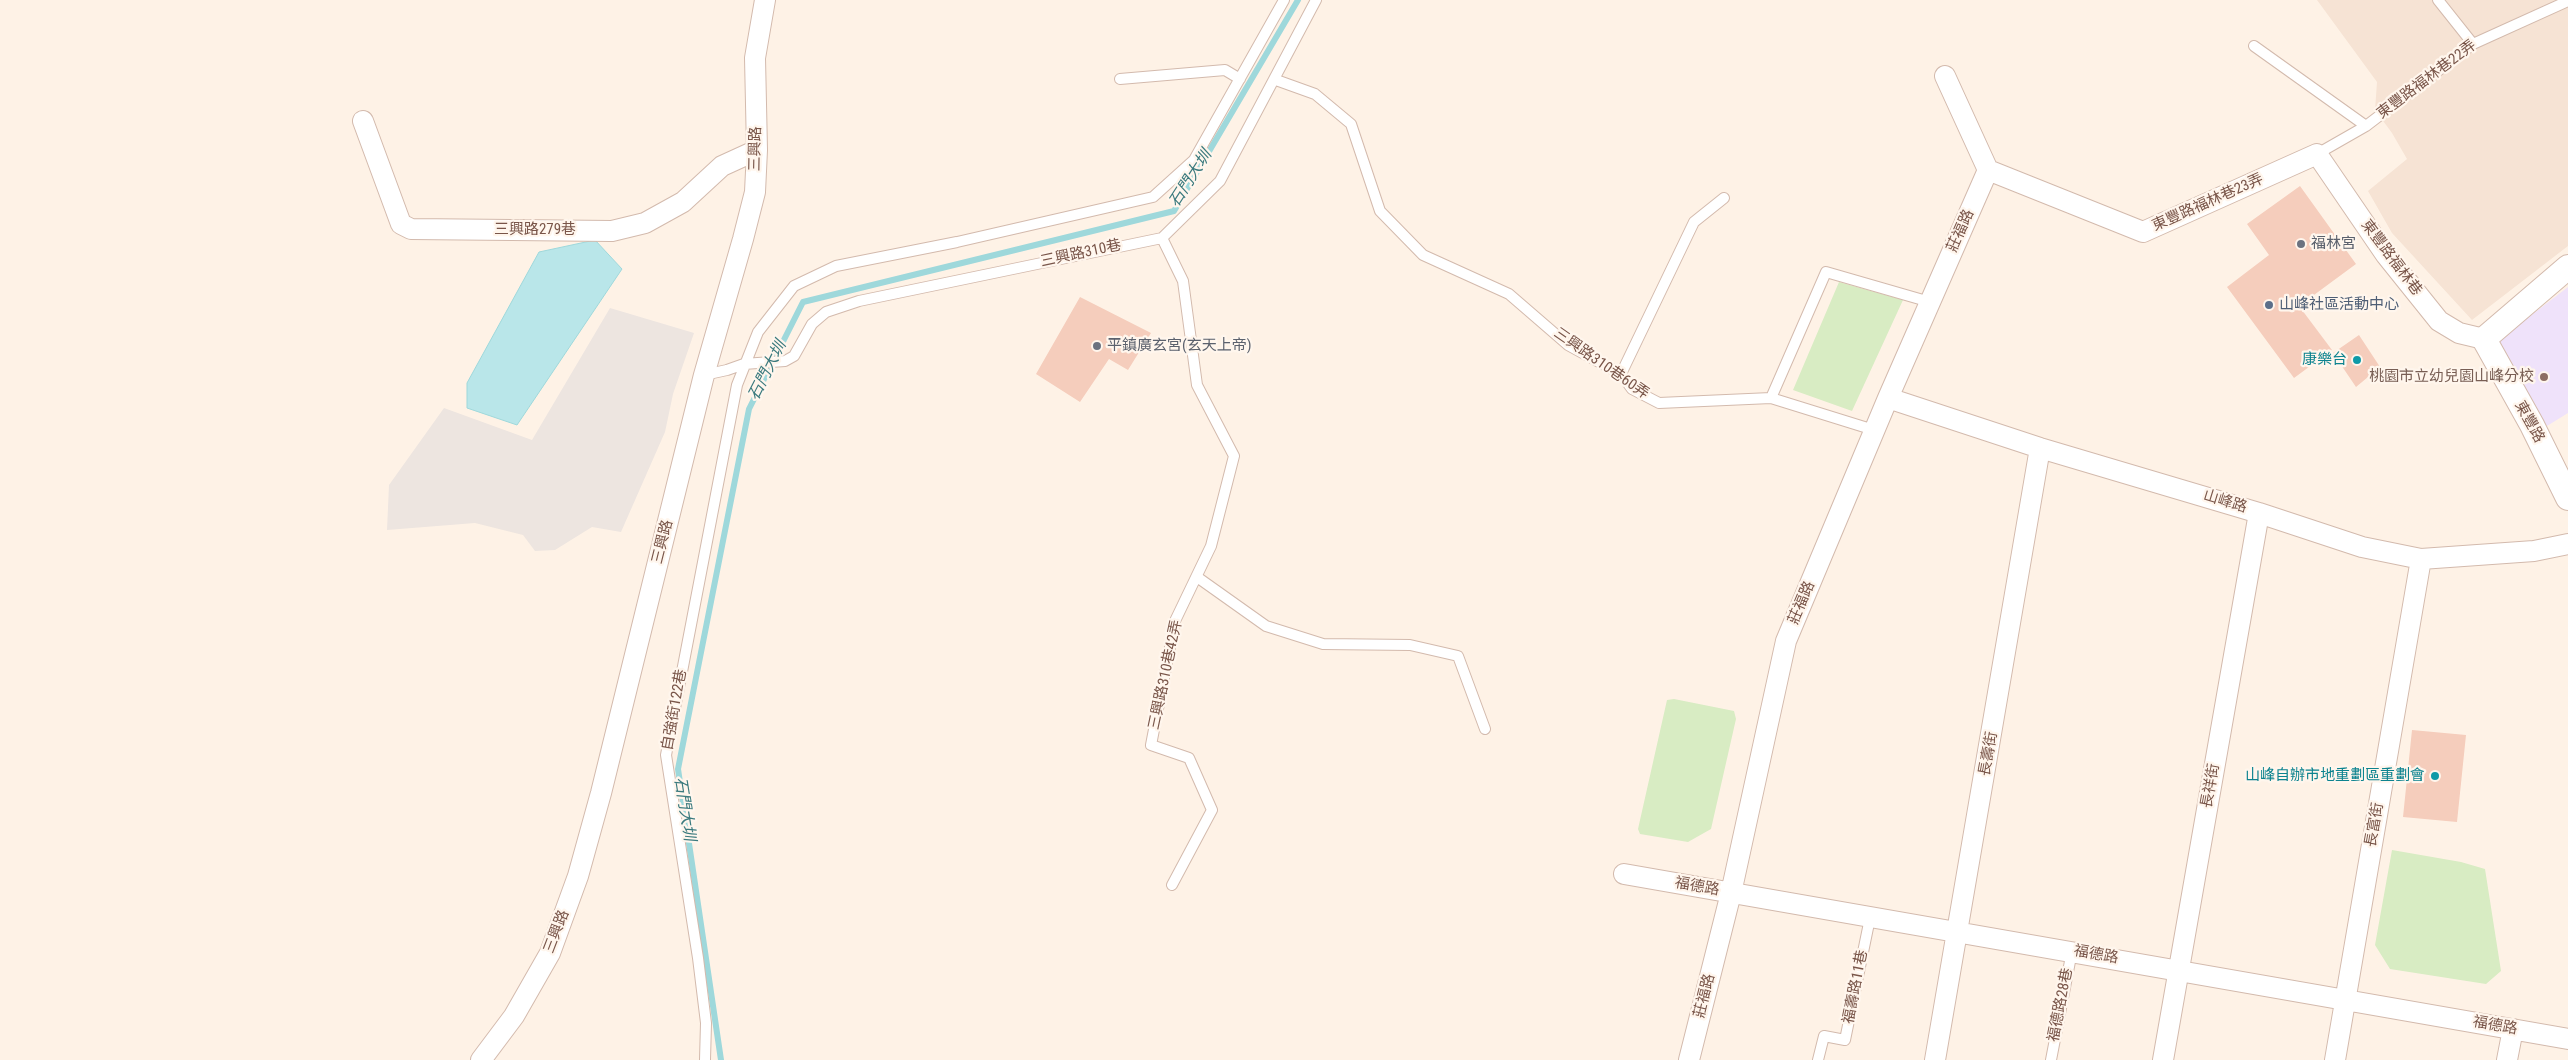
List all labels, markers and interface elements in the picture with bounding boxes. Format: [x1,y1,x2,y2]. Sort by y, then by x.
street label: 東豐路福林巷22弄 [2374,37,2480,123]
street label: 三興路 [747,126,765,172]
water label: 石門大圳 [1166,147,1216,211]
street label: 東豐路福林巷23弄 [2150,170,2266,236]
street label: 莊福路 [1944,207,1978,255]
street label: 東豐路福林巷 [2357,217,2425,299]
street label: 三興路279巷 [494,221,576,239]
place label: 福林宮 [2311,235,2356,253]
street label: 三興路310巷 [1039,237,1123,271]
marker: 福林宮 [2295,238,2307,250]
place label: 山峰社區活動中心 [2279,296,2399,314]
marker: 山峰社區活動中心 [2263,299,2275,311]
street label: 三興路310巷60弄 [1550,325,1652,403]
place label: 平鎮廣玄宮(玄天上帝) [1107,337,1251,355]
water label: 石門大圳 [745,338,791,404]
marker: 平鎮廣玄宮(玄天上帝) [1091,340,1103,352]
place label: 康樂台 [2302,351,2347,369]
marker: 康樂台 [2351,354,2363,366]
place label: 桃園市立幼兒園山峰分校 [2369,368,2534,386]
marker: 桃園市立幼兒園山峰分校 [2538,371,2550,383]
street label: 東豐路 [2510,398,2548,446]
street label: 山峰路 [2201,487,2249,517]
street label: 三興路 [649,518,677,566]
street label: 莊福路 [1785,579,1819,627]
street label: 三興路310巷42弄 [1146,618,1186,732]
street label: 自強街122巷 [659,668,691,752]
street label: 長壽街 [1976,730,2002,778]
street label: 長祥街 [2198,762,2224,810]
place label: 山峰自辦市地重劃區重劃會 [2245,767,2425,785]
marker: 山峰自辦市地重劃區重劃會 [2429,770,2441,782]
water label: 石門大圳 [670,776,698,842]
street label: 長富街 [2362,801,2388,849]
street label: 福德路 [1673,874,1721,900]
street label: 三興路 [541,908,573,956]
street label: 福德路 [2072,942,2120,968]
street label: 福壽路11巷 [1840,949,1872,1025]
street label: 福德路28巷 [2045,967,2077,1043]
street label: 莊福路 [1691,972,1719,1020]
street label: 福德路 [2471,1013,2519,1039]

